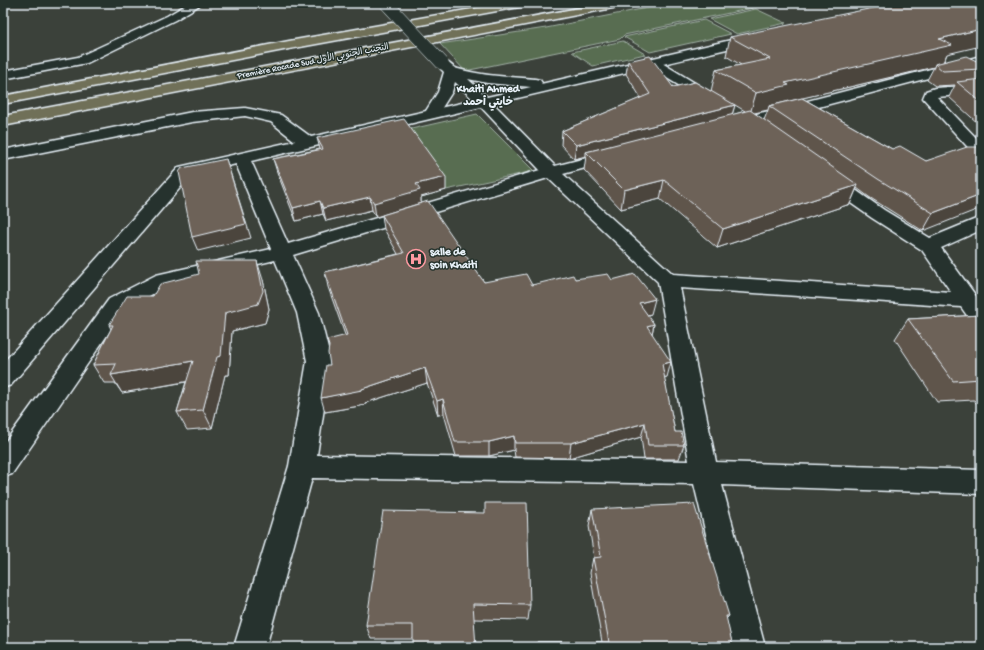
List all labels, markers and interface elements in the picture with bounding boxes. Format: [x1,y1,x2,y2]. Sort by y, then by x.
street label: Première Rocade Sud التجنب الجنوبي الأول [235,40,390,84]
district label: Khaiti Ahmed خايتي أحمد [456,83,521,111]
place label: salle de soin Khaiti [430,247,478,272]
hospital icon: salle de soin Khaiti [405,248,427,270]

